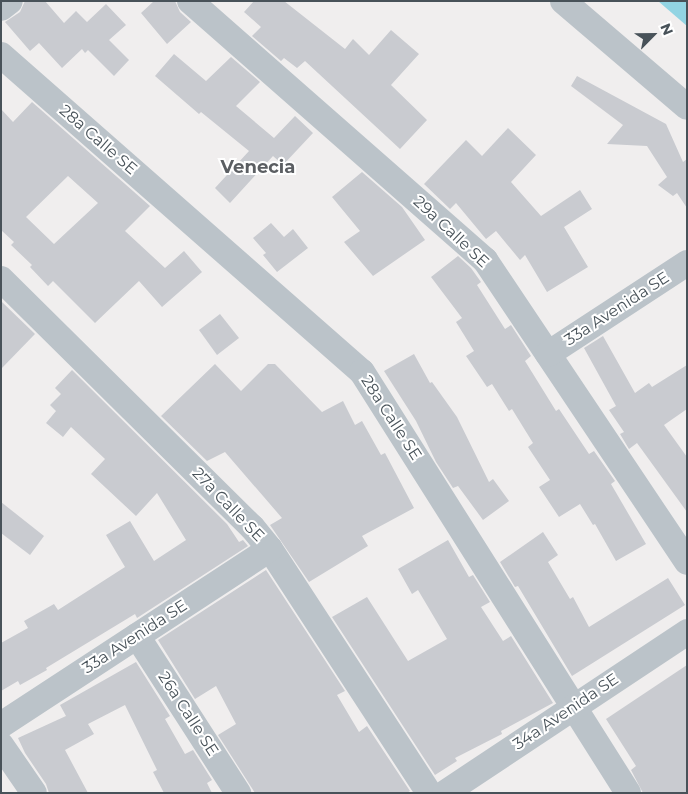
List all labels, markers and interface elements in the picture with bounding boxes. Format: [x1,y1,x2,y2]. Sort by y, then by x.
north arrow [628,10,678,60]
text: N [656,20,677,38]
street label: 28a Calle SE [55,101,141,179]
district label: Venecia [221,156,295,178]
street label: 29a Calle SE [409,192,493,272]
street label: 33a Avenida SE [561,268,673,350]
street label: 28a Calle SE [357,372,425,464]
street label: 27a Calle SE [188,464,268,546]
street label: 33a Avenida SE [79,596,191,678]
street label: 26a Calle SE [154,668,222,760]
street label: 34a Avenida SE [510,670,622,754]

